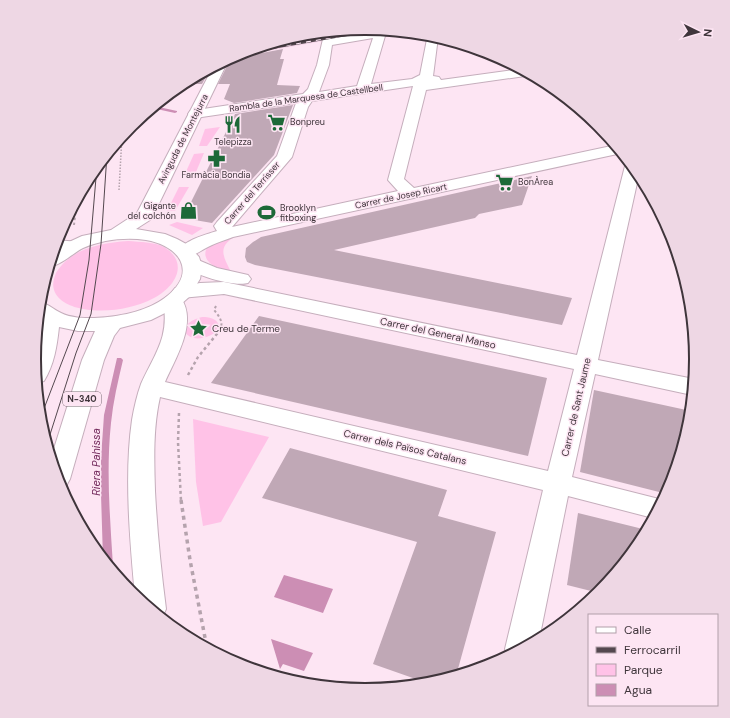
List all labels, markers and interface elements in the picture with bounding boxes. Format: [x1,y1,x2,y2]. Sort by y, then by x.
north arrow [678,12,718,52]
text: N [701,28,715,37]
street label: Rambla de la Marquesa de Castellbell [228,81,384,115]
street label: Avinguda de Montejurra [155,92,211,186]
supermarket icon: Bonpreu [267,112,287,132]
restaurant icon: Telepizza [223,115,243,135]
place label: Bonpreu [290,116,325,128]
place label: Telepizza [214,136,252,148]
pharmacy icon: Farmàcia Bondia [206,148,226,168]
street label: Carrer del Terrisser [221,159,283,227]
place label: Farmàcia Bondia [182,169,251,181]
supermarket icon: BonÀrea [495,172,515,192]
place label: BonÀrea [518,175,553,188]
street label: Carrer de Josep Ricart [354,180,449,212]
place label: Gigante del colchón [128,200,176,222]
shop icon: Gigante del colchón [179,201,199,221]
place label: Brooklyn fitboxing [280,202,316,224]
sports icon: Brooklyn fitboxing [257,203,277,223]
street label: Carrer del General Manso [379,314,497,352]
place icon: Creu de Terme [189,318,209,338]
place label: Creu de Terme [212,322,280,335]
street label: Carrer de Sant Jaume [558,356,594,458]
road number: N-340 [63,392,101,406]
street label: Carrer dels Països Catalans [342,427,468,467]
water label: Riera Pahissa [89,428,103,496]
legend [588,614,718,706]
text: Calle [624,622,651,638]
text: Ferrocarril [624,642,681,658]
text: Parque [624,662,663,678]
text: Agua [624,682,652,698]

